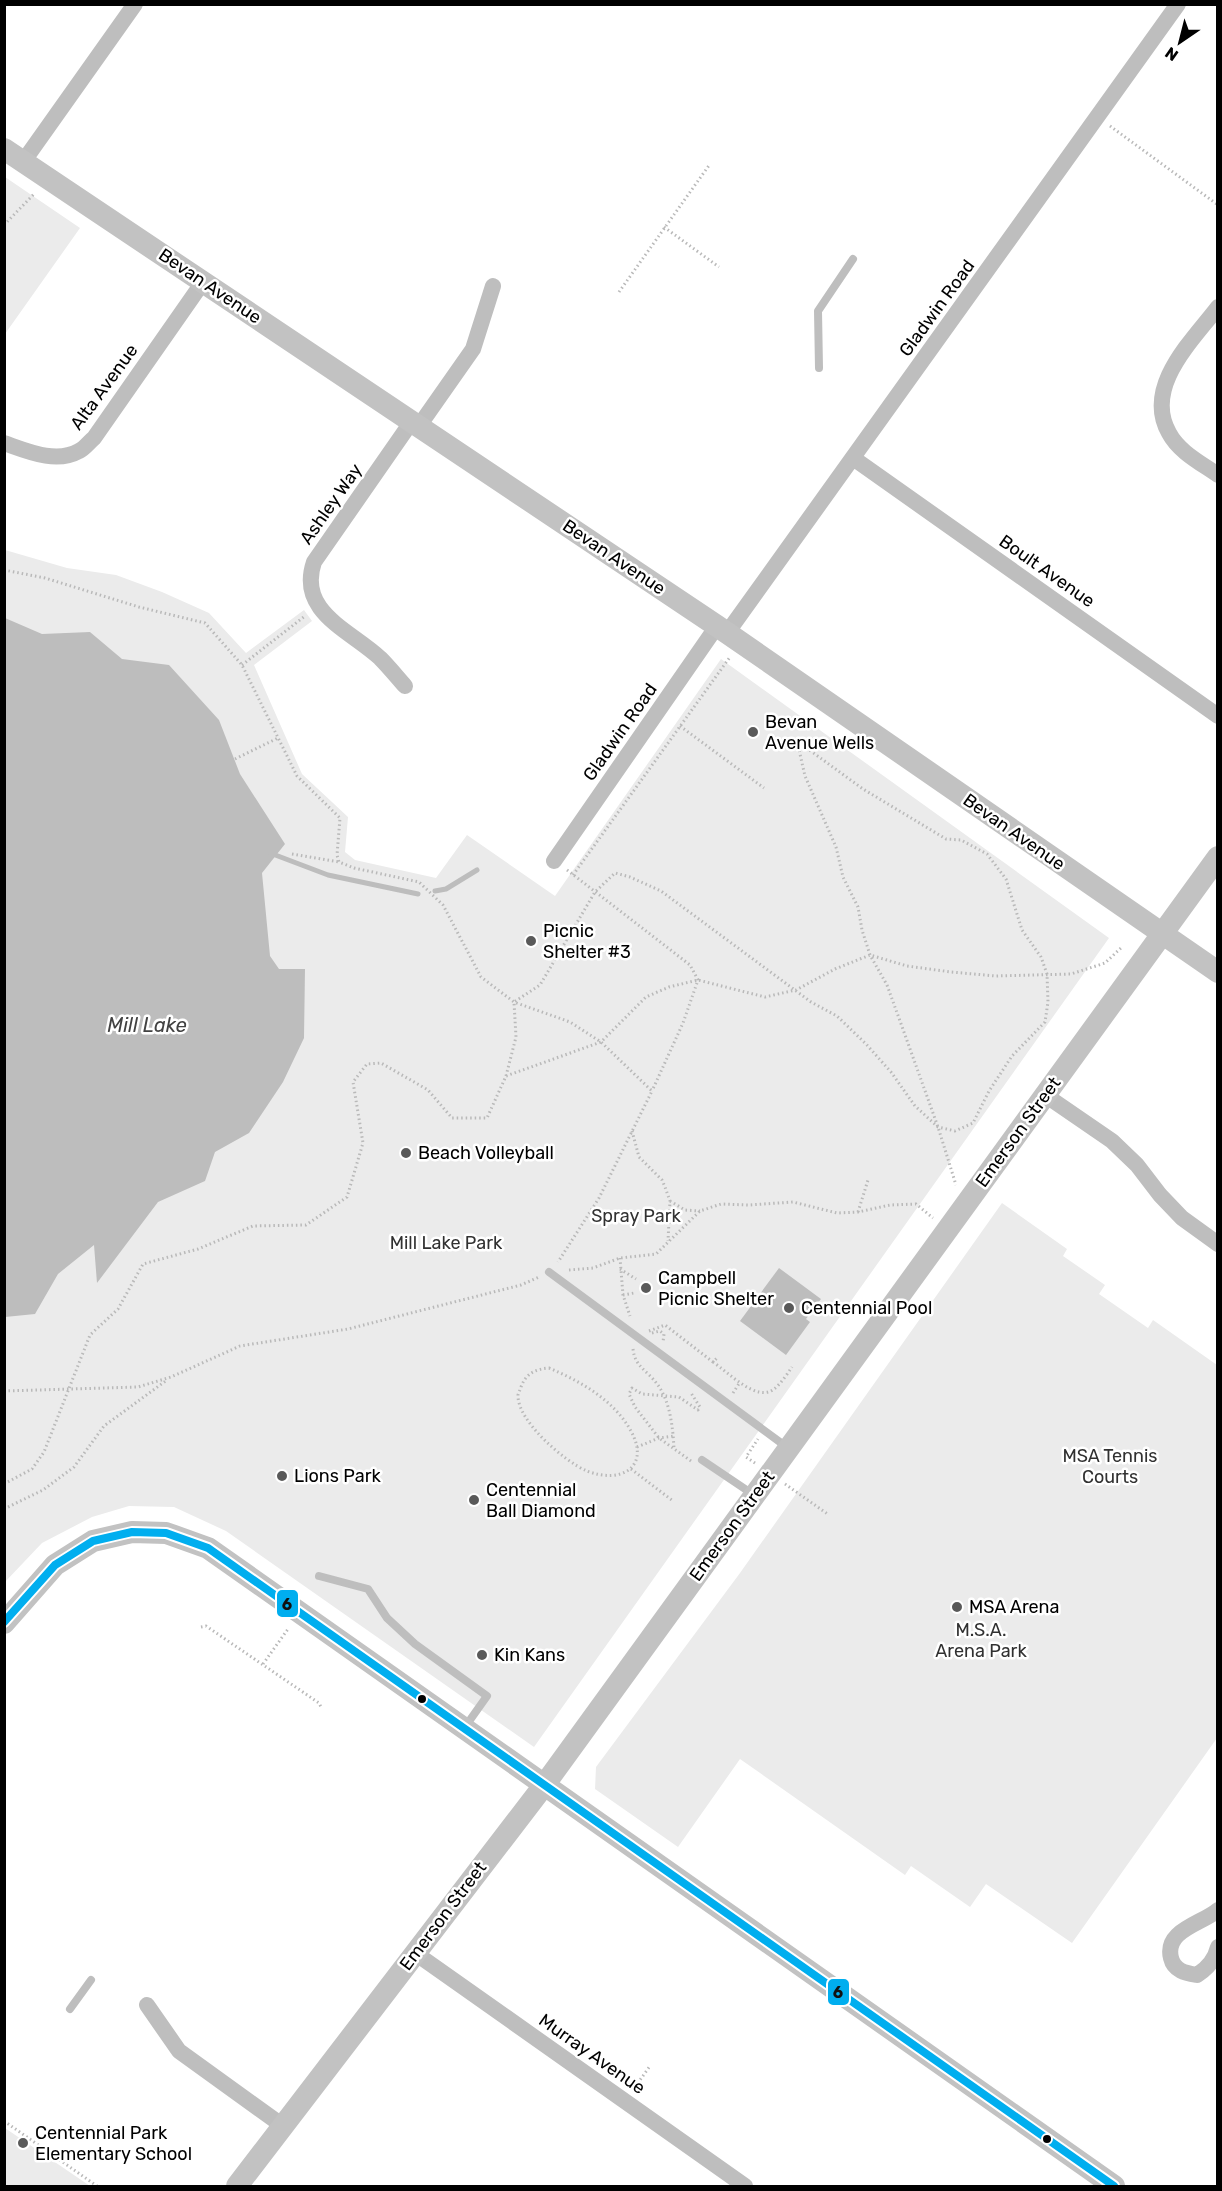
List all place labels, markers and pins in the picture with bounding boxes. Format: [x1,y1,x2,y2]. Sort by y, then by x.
place label: Bevan Avenue Wells [765,711,874,754]
marker: Bevan Avenue Wells [746,725,760,739]
place label: Picnic Shelter #3 [543,920,631,963]
marker: Picnic Shelter #3 [524,934,538,948]
place label: Beach Volleyball [418,1142,554,1164]
marker: Beach Volleyball [399,1146,413,1160]
place label: Campbell Picnic Shelter [658,1267,774,1310]
marker: Campbell Picnic Shelter [639,1281,653,1295]
place label: Centennial Pool [801,1297,932,1319]
marker: Centennial Pool [782,1301,796,1315]
place label: Lions Park [294,1465,381,1487]
marker: Lions Park [275,1469,289,1483]
place label: Centennial Ball Diamond [486,1479,596,1522]
marker: Centennial Ball Diamond [467,1493,481,1507]
place label: MSA Arena [969,1596,1059,1618]
marker: MSA Arena [950,1600,964,1614]
place label: Kin Kans [494,1644,565,1666]
marker: Kin Kans [475,1648,489,1662]
unlabelled marker [416,1693,428,1705]
place label: Centennial Park Elementary School [35,2122,192,2165]
unlabelled marker [1041,2133,1053,2145]
marker: Centennial Park Elementary School [16,2136,30,2150]

